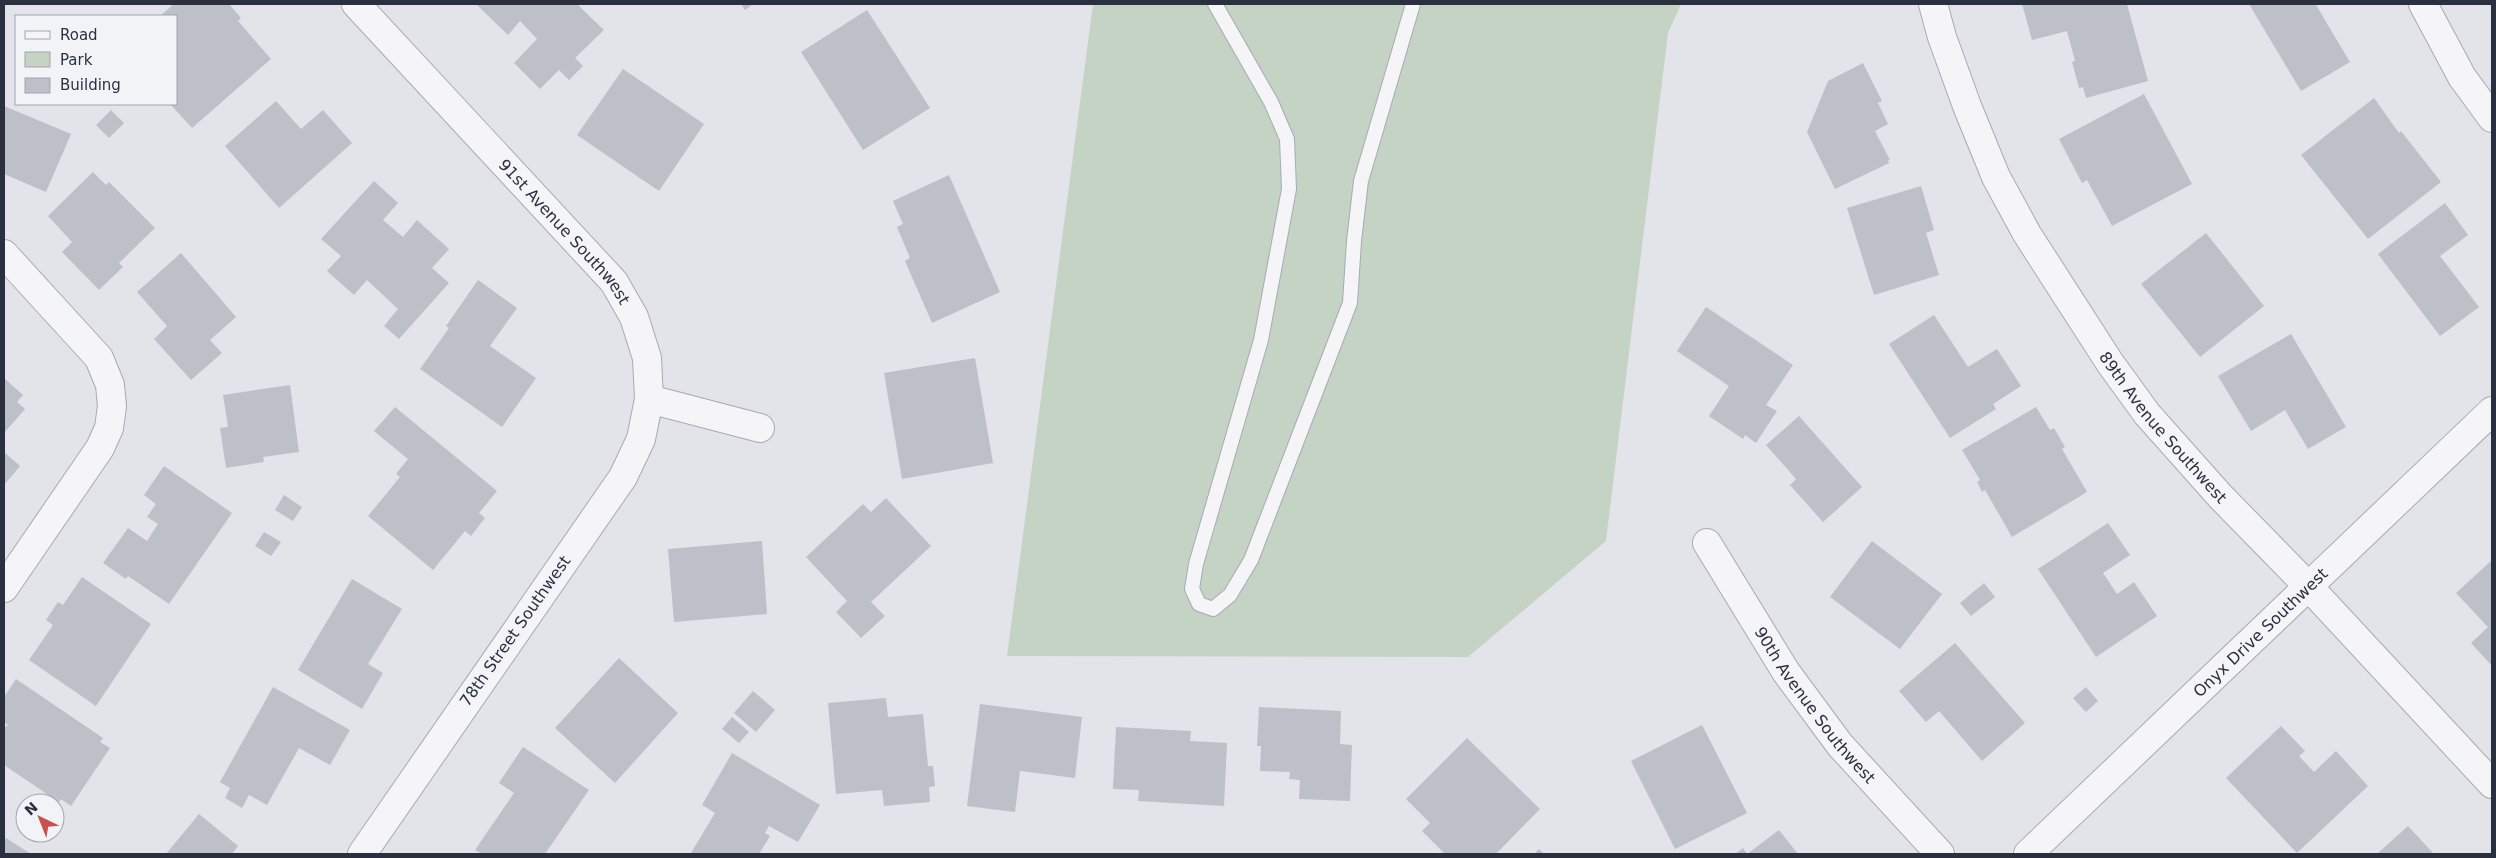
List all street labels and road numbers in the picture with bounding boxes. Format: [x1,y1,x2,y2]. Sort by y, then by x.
street label: 91st Avenue Southwest [495,155,634,308]
street label: 89th Avenue Southwest [2096,348,2231,507]
street label: 78th Street Southwest [456,552,574,710]
street label: Onyx Drive Southwest [2189,564,2331,701]
street label: 90th Avenue Southwest [1751,623,1880,787]

